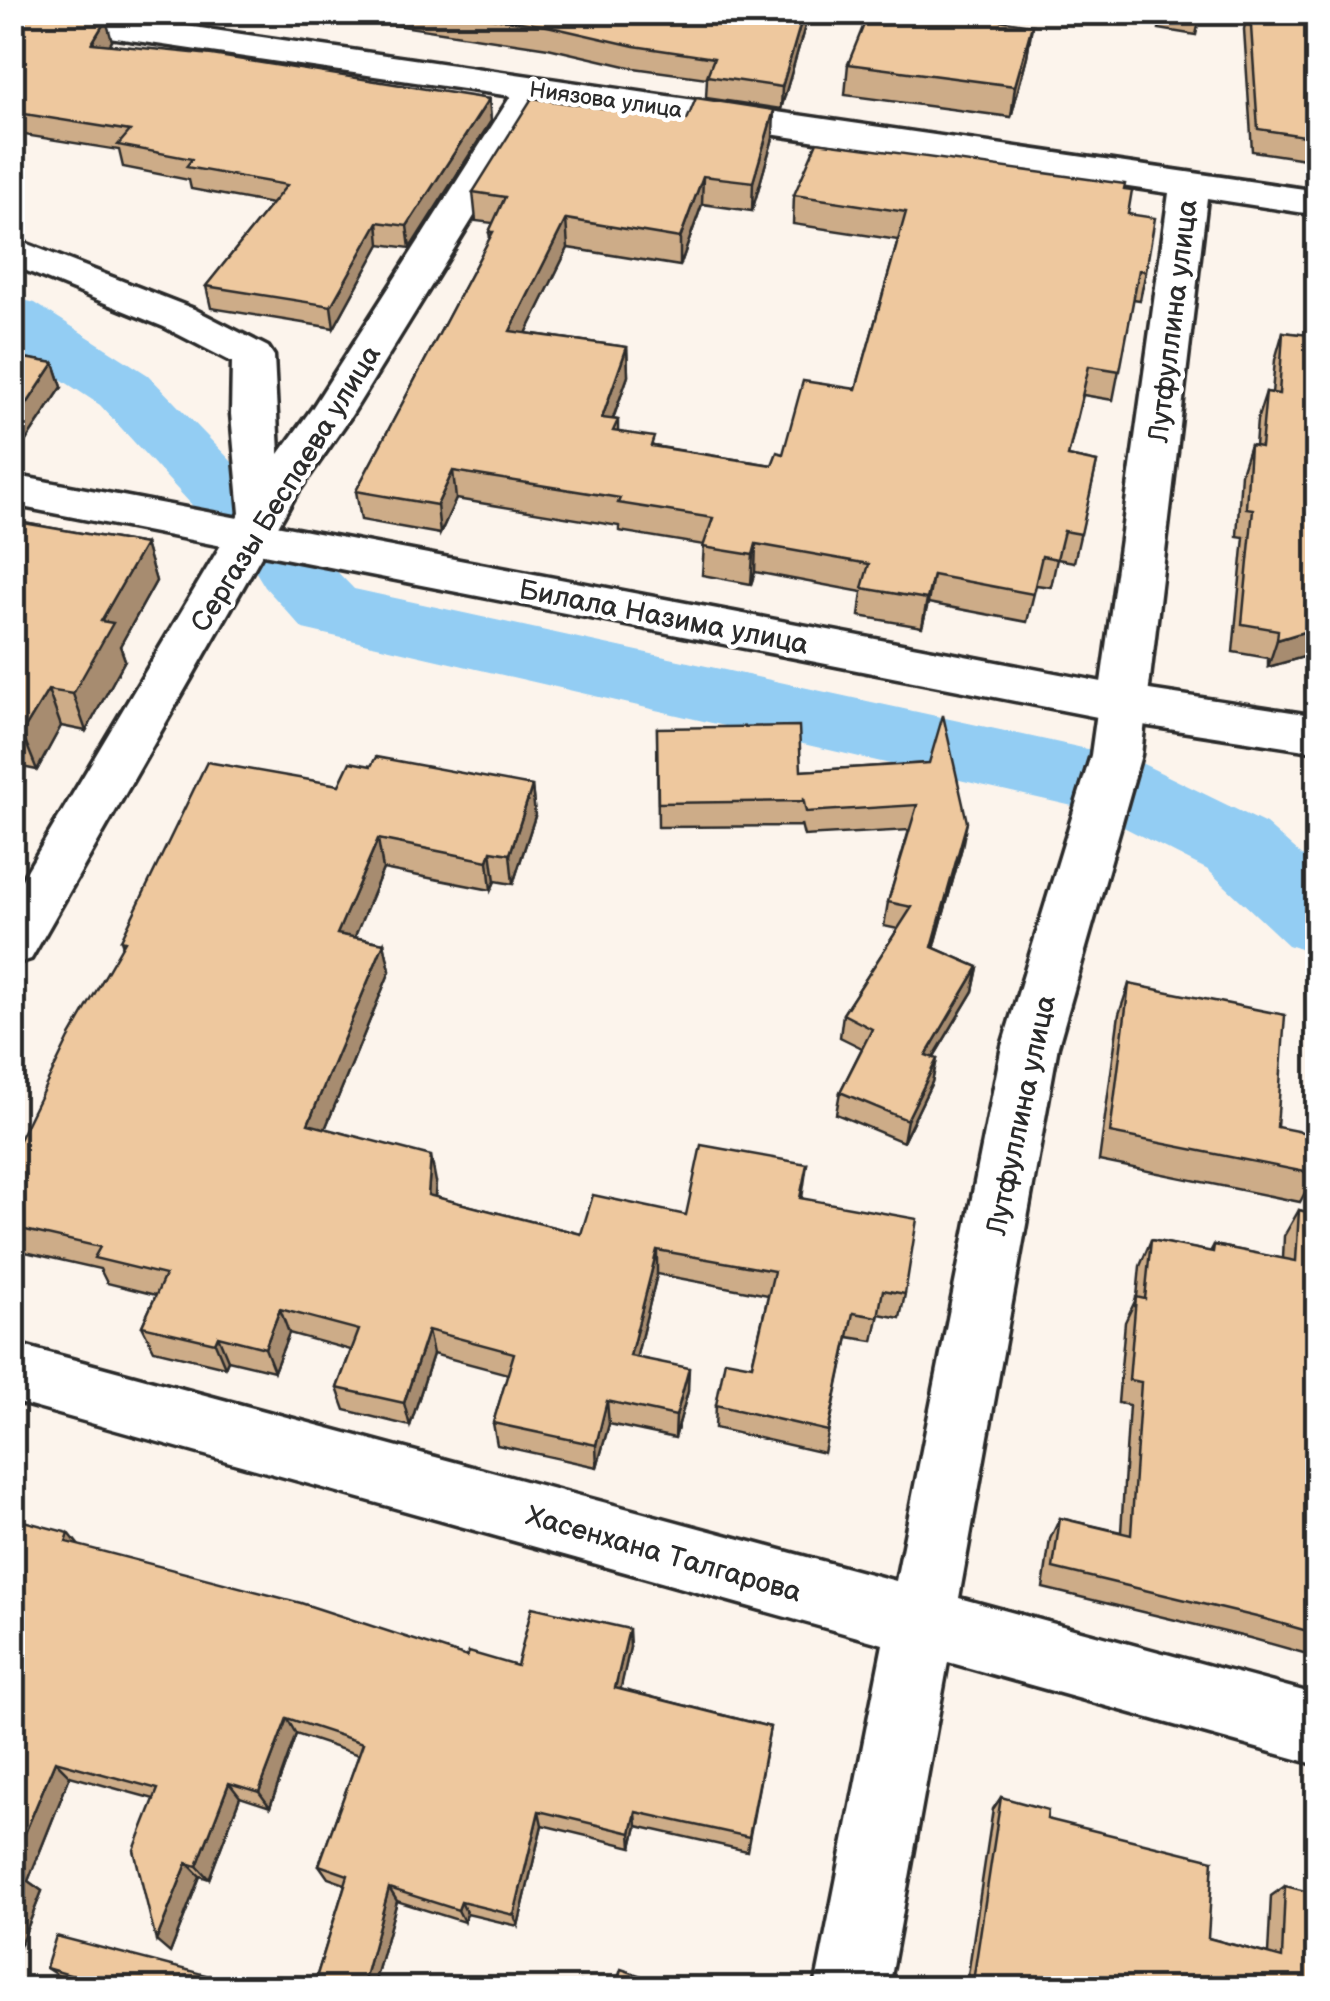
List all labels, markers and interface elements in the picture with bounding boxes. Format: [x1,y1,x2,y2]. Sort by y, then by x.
street label: Ниязова улица [528,76,684,125]
street label: Лутфуллина улица [1142,197,1205,445]
street label: Сергазы Беспаева улица [184,339,388,638]
street label: Билала Назима улица [516,573,812,662]
street label: Лутфуллина улица [980,992,1063,1239]
street label: Хасенхана Талгарова [522,1499,805,1610]

